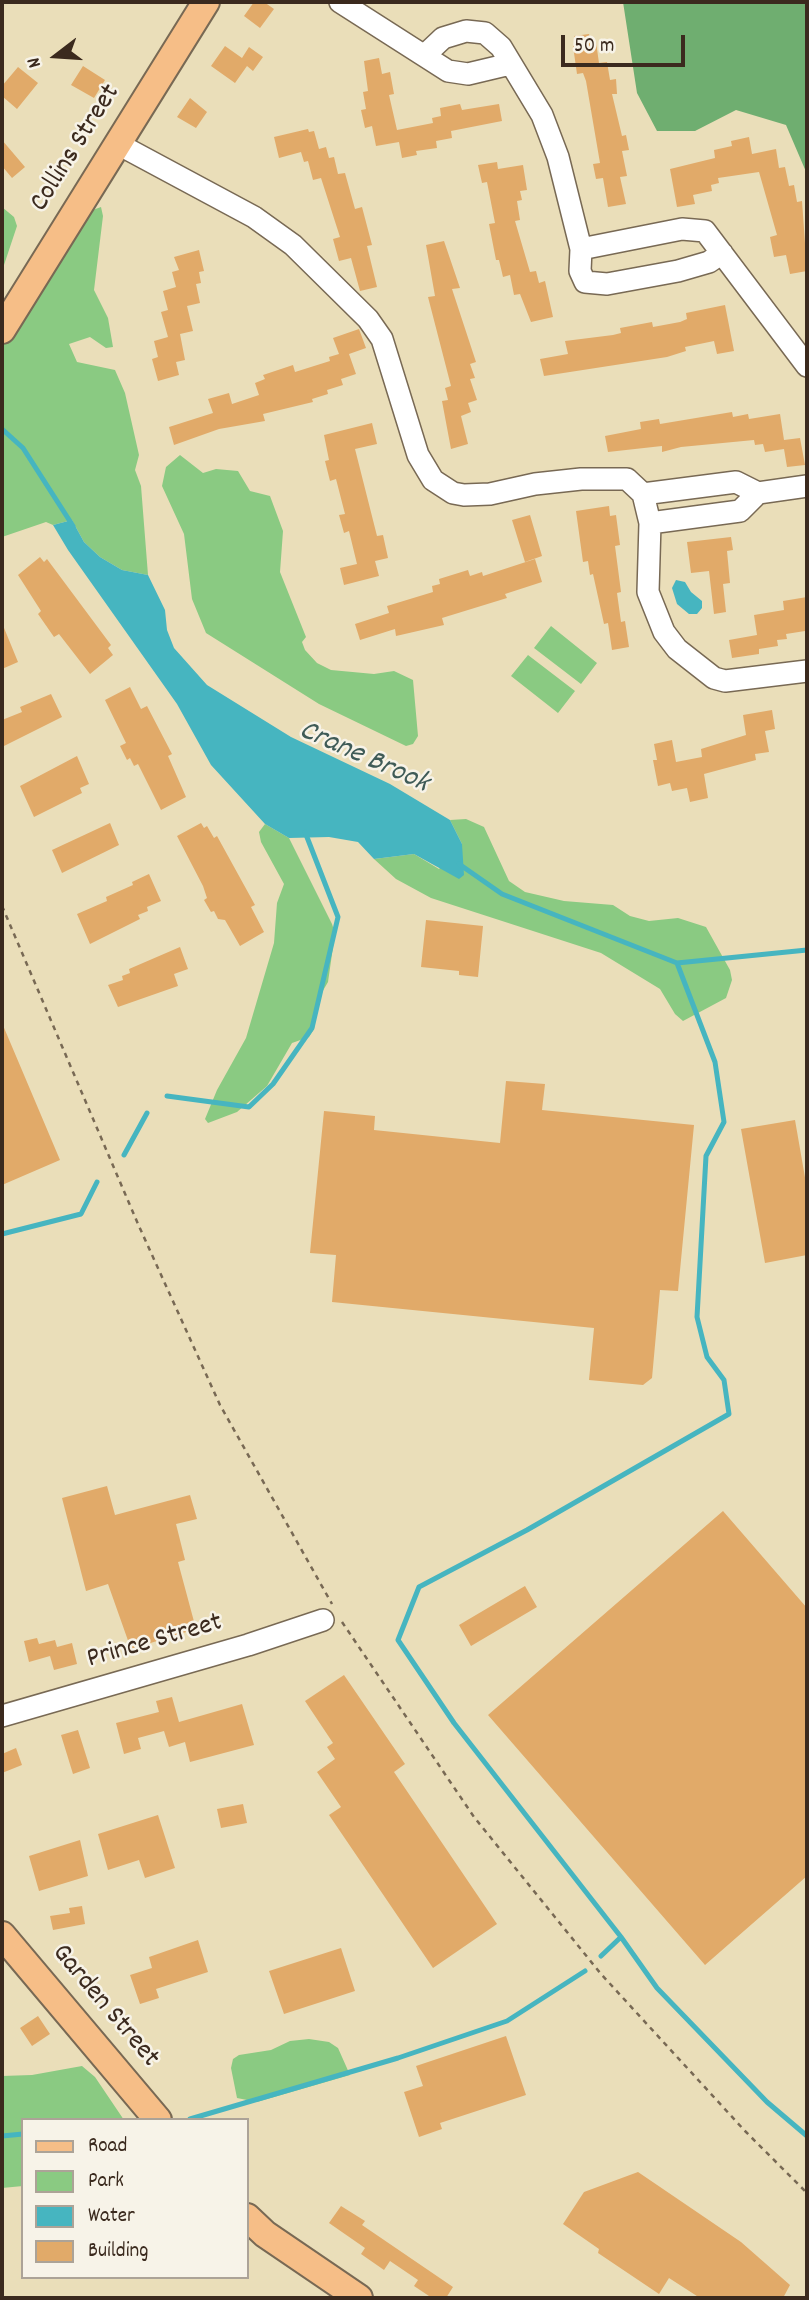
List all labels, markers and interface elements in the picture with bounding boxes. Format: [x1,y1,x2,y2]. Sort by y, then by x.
north arrow [21,21,91,91]
scale bar [564,21,688,65]
text: 50 m [574,32,614,62]
text: N [21,54,50,71]
street label: Collins Street [25,79,129,219]
water label: Crane Brook [293,714,433,804]
street label: Prince Street [83,1608,227,1678]
street label: Garden Street [43,1939,165,2075]
legend [21,2118,248,2279]
text: Road [88,2132,127,2162]
text: Park [88,2167,124,2197]
text: Water [88,2202,135,2232]
text: Building [88,2237,148,2267]

